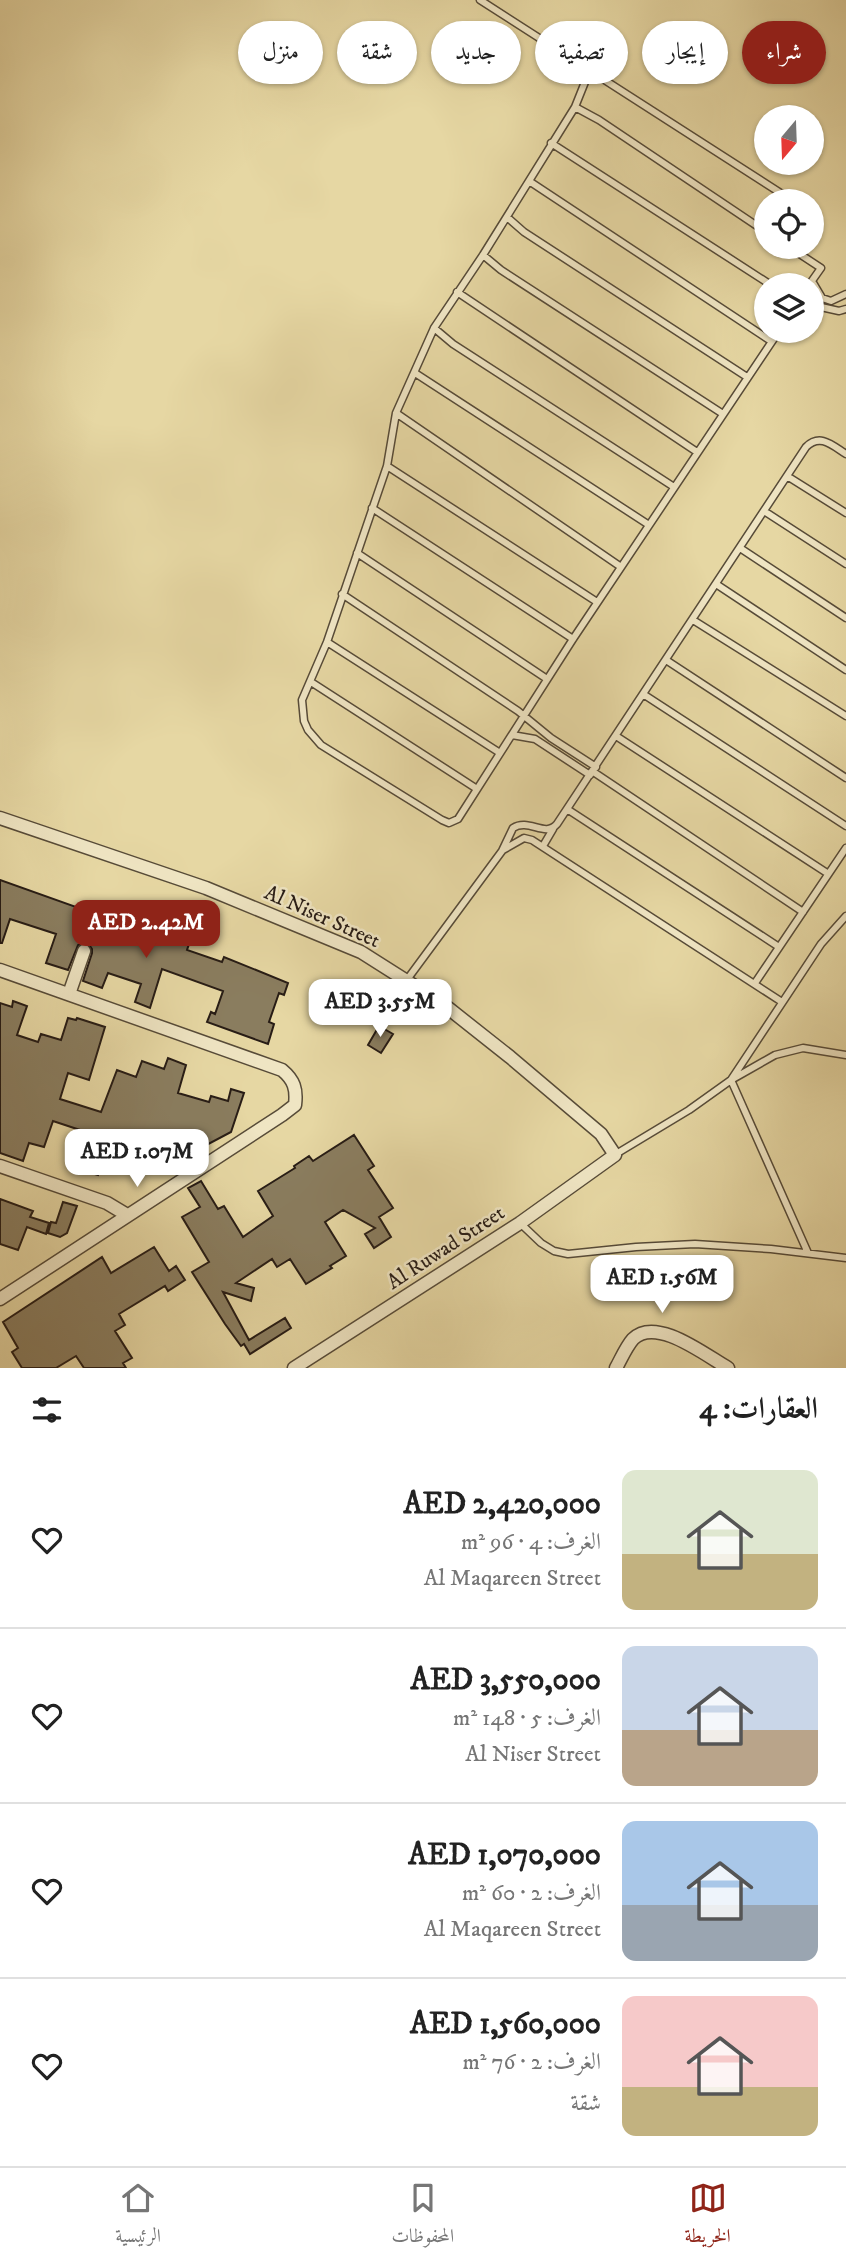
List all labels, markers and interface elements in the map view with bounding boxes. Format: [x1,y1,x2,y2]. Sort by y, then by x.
chip: منزل [238,21,323,84]
chip: شقة [337,21,417,84]
chip: جديد [431,21,521,84]
chip: تصفية [535,21,628,84]
chip: إيجار [642,21,728,84]
chip: شراء [742,21,826,84]
north arrow [754,105,824,175]
map controls [754,105,824,343]
button: locate [754,189,824,259]
button: layers [754,273,824,343]
street label: Al Niser Street [260,880,384,954]
pin: AED 2.42M [66,900,226,960]
text: AED 2.42M [88,908,204,937]
pin: AED 3.55M [300,979,460,1039]
text: AED 3.55M [325,987,435,1016]
pin: AED 1.07M [57,1130,217,1189]
text: AED 1.07M [81,1137,193,1166]
street label: Al Ruwad Street [382,1200,510,1296]
pin: AED 1.56M [582,1256,742,1315]
text: AED 1.56M [606,1263,718,1292]
icon: filters [28,1391,66,1429]
text: العقارات: 4 [699,1391,818,1428]
text: AED 2,420,000 [403,1486,601,1523]
icon: home [678,1498,762,1582]
icon: heart [28,1521,66,1559]
text: الغرف: 4 · 96 m² [461,1528,601,1557]
text: Al Maqareen Street [424,1564,601,1593]
text: AED 3,550,000 [411,1662,601,1699]
icon: home [678,1674,762,1758]
icon: heart [28,1697,66,1735]
text: الغرف: 5 · 148 m² [453,1704,601,1733]
text: Al Niser Street [465,1740,601,1769]
text: AED 1,070,000 [408,1837,601,1874]
icon: home [678,1849,762,1933]
icon: heart [28,1872,66,1910]
text: الغرف: 2 · 60 m² [462,1879,601,1908]
text: Al Maqareen Street [424,1915,601,1944]
text: AED 1,560,000 [410,2006,601,2043]
icon: home [678,2024,762,2108]
icon: heart [28,2047,66,2085]
text: الغرف: 2 · 76 m² [462,2048,601,2077]
text: شقة [571,2089,601,2118]
tab: الرئيسية [115,2179,161,2254]
tab: المحفوظات [391,2179,454,2254]
tab: الخريطة [685,2179,731,2254]

